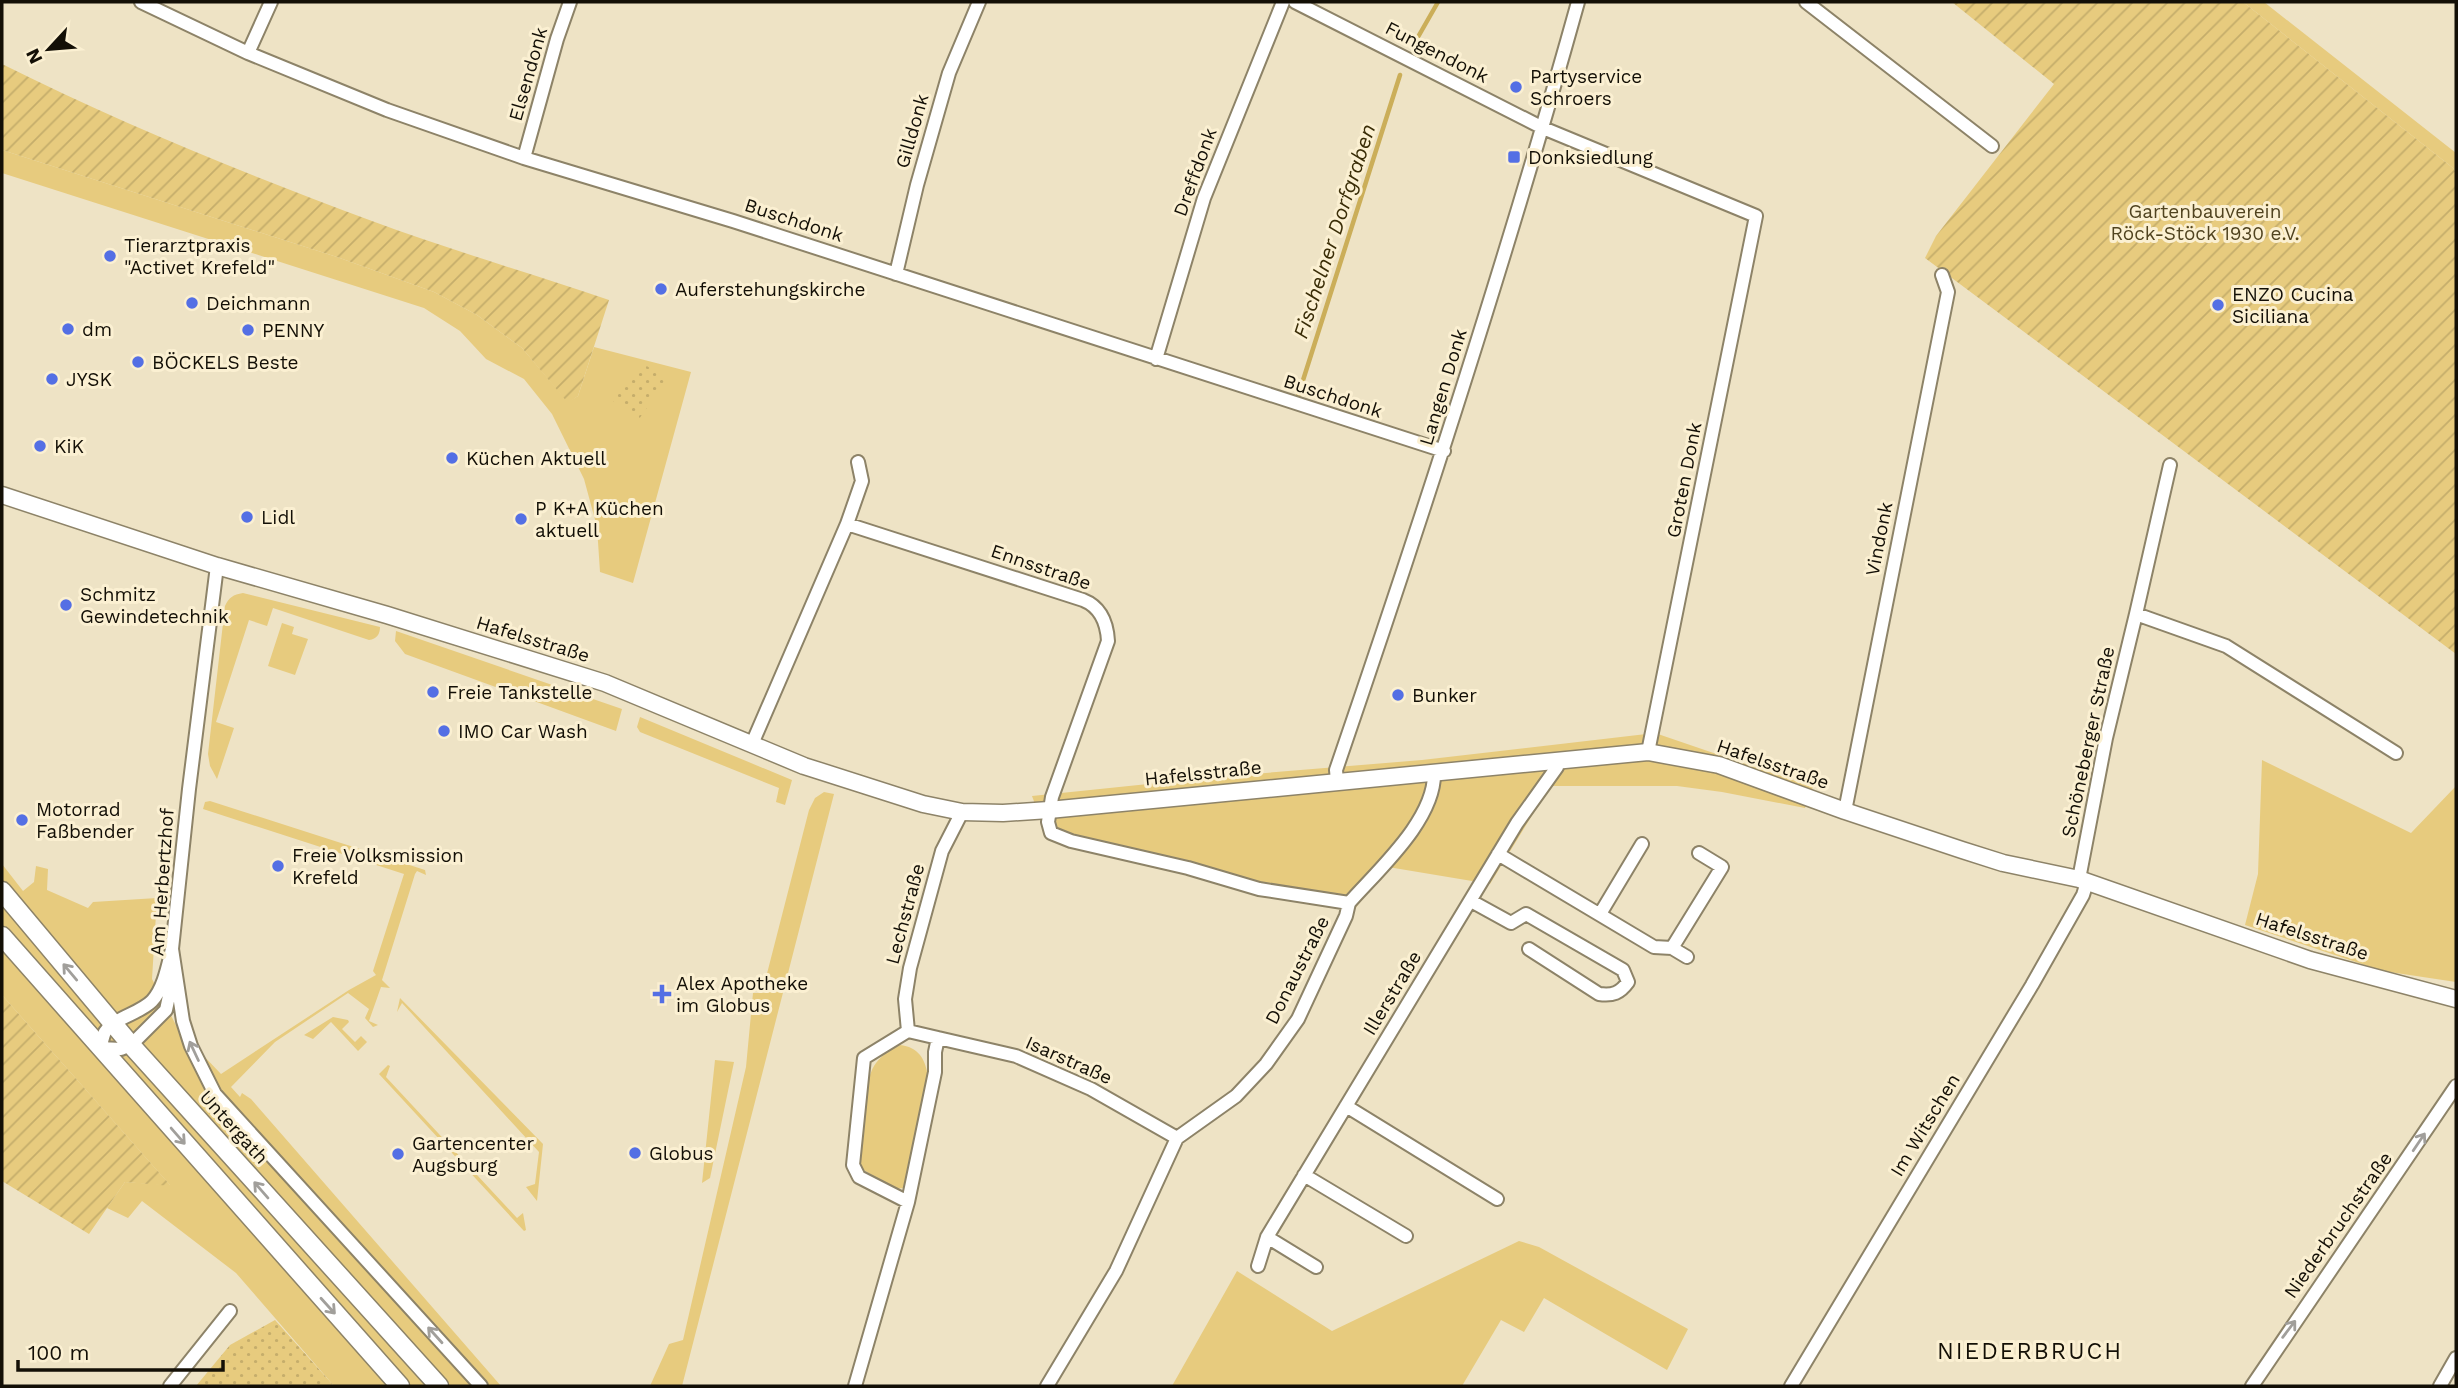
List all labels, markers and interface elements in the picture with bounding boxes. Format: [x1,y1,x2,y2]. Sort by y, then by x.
north arrow [14,14,84,84]
street label: Fungendonk [1381,16,1493,88]
street label: Elsendonk [504,24,552,124]
text: N [21,45,48,68]
place label: Partyservice Schroers [1530,65,1642,110]
marker: Partyservice Schroers [1508,79,1524,95]
street label: Gilldonk [890,91,934,171]
water label: Fischelner Dorfgraben [1287,121,1381,341]
street label: Dreffdonk [1168,124,1222,219]
place label: Donksiedlung [1528,146,1654,169]
marker: Donksiedlung [1506,149,1522,165]
street label: Buschdonk [742,193,846,247]
park label: Gartenbauverein Röck-Stöck 1930 e.V. [2110,200,2300,245]
place label: Tierarztpraxis "Activet Krefeld" [124,234,275,279]
marker: Tierarztpraxis "Activet Krefeld" [102,248,118,264]
place label: Auferstehungskirche [675,278,866,301]
marker: Auferstehungskirche [653,281,669,297]
place label: ENZO Cucina Siciliana [2232,283,2354,328]
place label: Deichmann [206,292,311,315]
marker: Deichmann [184,295,200,311]
marker: ENZO Cucina Siciliana [2210,297,2226,313]
place label: dm [82,318,112,341]
place label: PENNY [262,319,325,342]
marker: dm [60,321,76,337]
marker: PENNY [240,322,256,338]
street label: Langen Donk [1414,326,1472,448]
place label: BÖCKELS Beste [152,351,299,374]
marker: BÖCKELS Beste [130,354,146,370]
place label: JYSK [66,368,112,391]
street label: Buschdonk [1281,369,1385,423]
marker: JYSK [44,371,60,387]
street label: Groten Donk [1662,420,1707,540]
place label: KiK [54,435,84,458]
marker: KiK [32,438,48,454]
place label: Küchen Aktuell [466,447,606,470]
marker: Küchen Aktuell [444,450,460,466]
place label: P K+A Küchen aktuell [535,497,664,542]
street label: Vindonk [1861,500,1897,578]
place label: Lidl [261,506,295,529]
marker: Lidl [239,509,255,525]
marker: P K+A Küchen aktuell [513,511,529,527]
street label: Ennsstraße [988,539,1094,595]
place label: Schmitz Gewindetechnik [80,583,229,628]
marker: Schmitz Gewindetechnik [58,597,74,613]
street label: Hafelsstraße [474,611,592,667]
street label: Schöneberger Straße [2057,644,2119,840]
place label: Freie Tankstelle [447,681,592,704]
marker: Freie Tankstelle [425,684,441,700]
place label: Bunker [1412,684,1477,707]
marker: Bunker [1390,687,1406,703]
place label: IMO Car Wash [458,720,588,743]
marker: IMO Car Wash [436,723,452,739]
street label: Hafelsstraße [1714,734,1832,794]
street label: Hafelsstraße [1143,755,1263,791]
place label: Motorrad Faßbender [36,798,135,843]
street label: Am Herbertzhof [145,807,179,957]
marker: Motorrad Faßbender [14,812,30,828]
place label: Freie Volksmission Krefeld [292,844,464,889]
marker: Freie Volksmission Krefeld [270,858,286,874]
street label: Lechstraße [881,861,929,967]
street label: Hafelsstraße [2253,907,2371,965]
street label: Donaustraße [1260,912,1334,1028]
street label: Illerstraße [1358,947,1426,1039]
one-way arrow [62,963,78,981]
place label: Alex Apotheke im Globus [676,972,808,1017]
marker: Alex Apotheke im Globus [654,986,670,1002]
street label: Isarstraße [1022,1031,1116,1089]
one-way arrow [187,1041,200,1062]
street label: Im Witschen [1885,1069,1965,1181]
street label: Untergath [195,1085,273,1169]
one-way arrow [170,1127,186,1145]
place label: Gartencenter Augsburg [412,1132,535,1177]
one-way arrow [2411,1133,2426,1152]
place label: Globus [649,1142,714,1165]
marker: Globus [627,1145,643,1161]
marker: Gartencenter Augsburg [390,1146,406,1162]
street label: Niederbruchstraße [2279,1147,2397,1303]
one-way arrow [253,1182,270,1199]
one-way arrow [320,1297,337,1314]
one-way arrow [2282,1320,2297,1339]
one-way arrow [427,1327,443,1345]
scale bar [18,1328,222,1372]
district label: NIEDERBRUCH [1937,1338,2123,1365]
text: 100 m [28,1340,90,1365]

